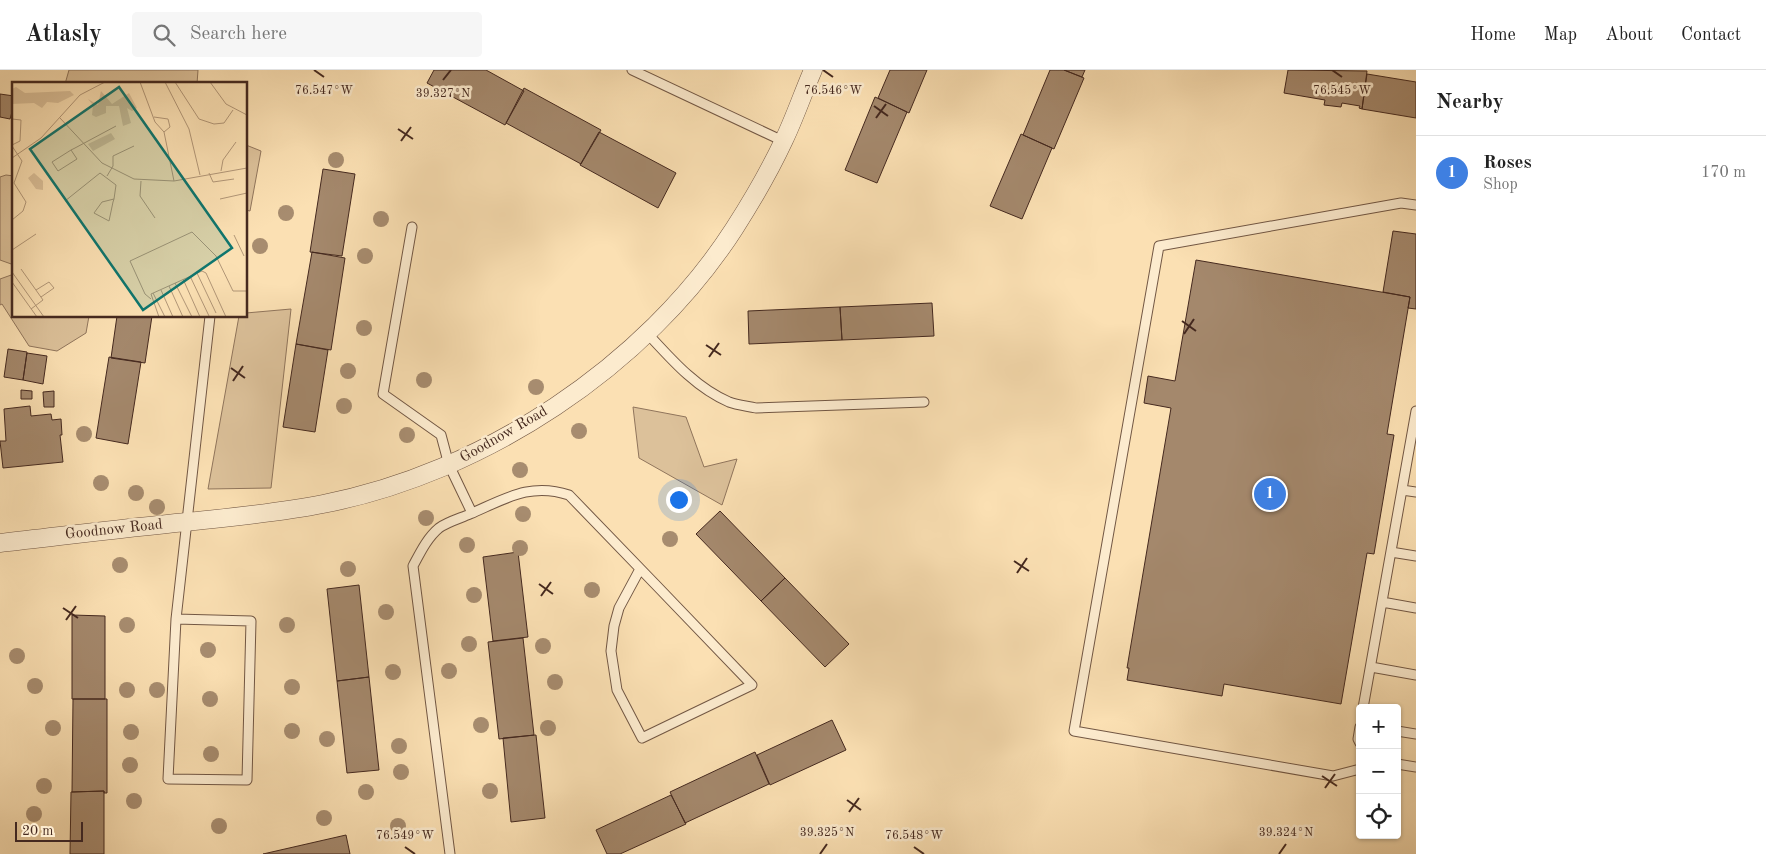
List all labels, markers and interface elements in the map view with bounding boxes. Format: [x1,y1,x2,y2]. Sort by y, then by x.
search box [132,12,482,57]
icon: search [150,21,178,49]
text: Atlasly [25,23,102,47]
text: Search here [190,25,287,44]
text: Home [1470,26,1516,44]
text: Map [1544,26,1577,44]
text: About [1605,26,1653,44]
text: Contact [1681,26,1741,44]
inset map [12,82,248,318]
text: 76.547°W [295,84,353,97]
text: 76.546°W [804,84,862,97]
text: 76.545°W [1313,84,1371,97]
text: 39.327°N [416,88,470,100]
text: Nearby [1436,92,1504,113]
text: Roses [1483,154,1532,173]
text: 1 [1447,165,1457,181]
text: 170 m [1701,165,1746,181]
text: Shop [1483,177,1518,193]
street label: Goodnow Road [458,404,550,466]
pin: 1 [1254,475,1286,513]
your location [666,487,692,513]
street label: Goodnow Road [64,517,164,543]
map controls [1356,704,1401,839]
button: + [1356,704,1401,749]
button: − [1356,749,1401,794]
button: locate [1356,794,1401,839]
scale bar [15,819,82,842]
text: 20 m [22,824,53,838]
text: 39.325°N [800,826,854,839]
text: 39.324°N [1259,827,1313,839]
text: 76.549°W [376,829,434,842]
text: 76.548°W [885,829,943,842]

